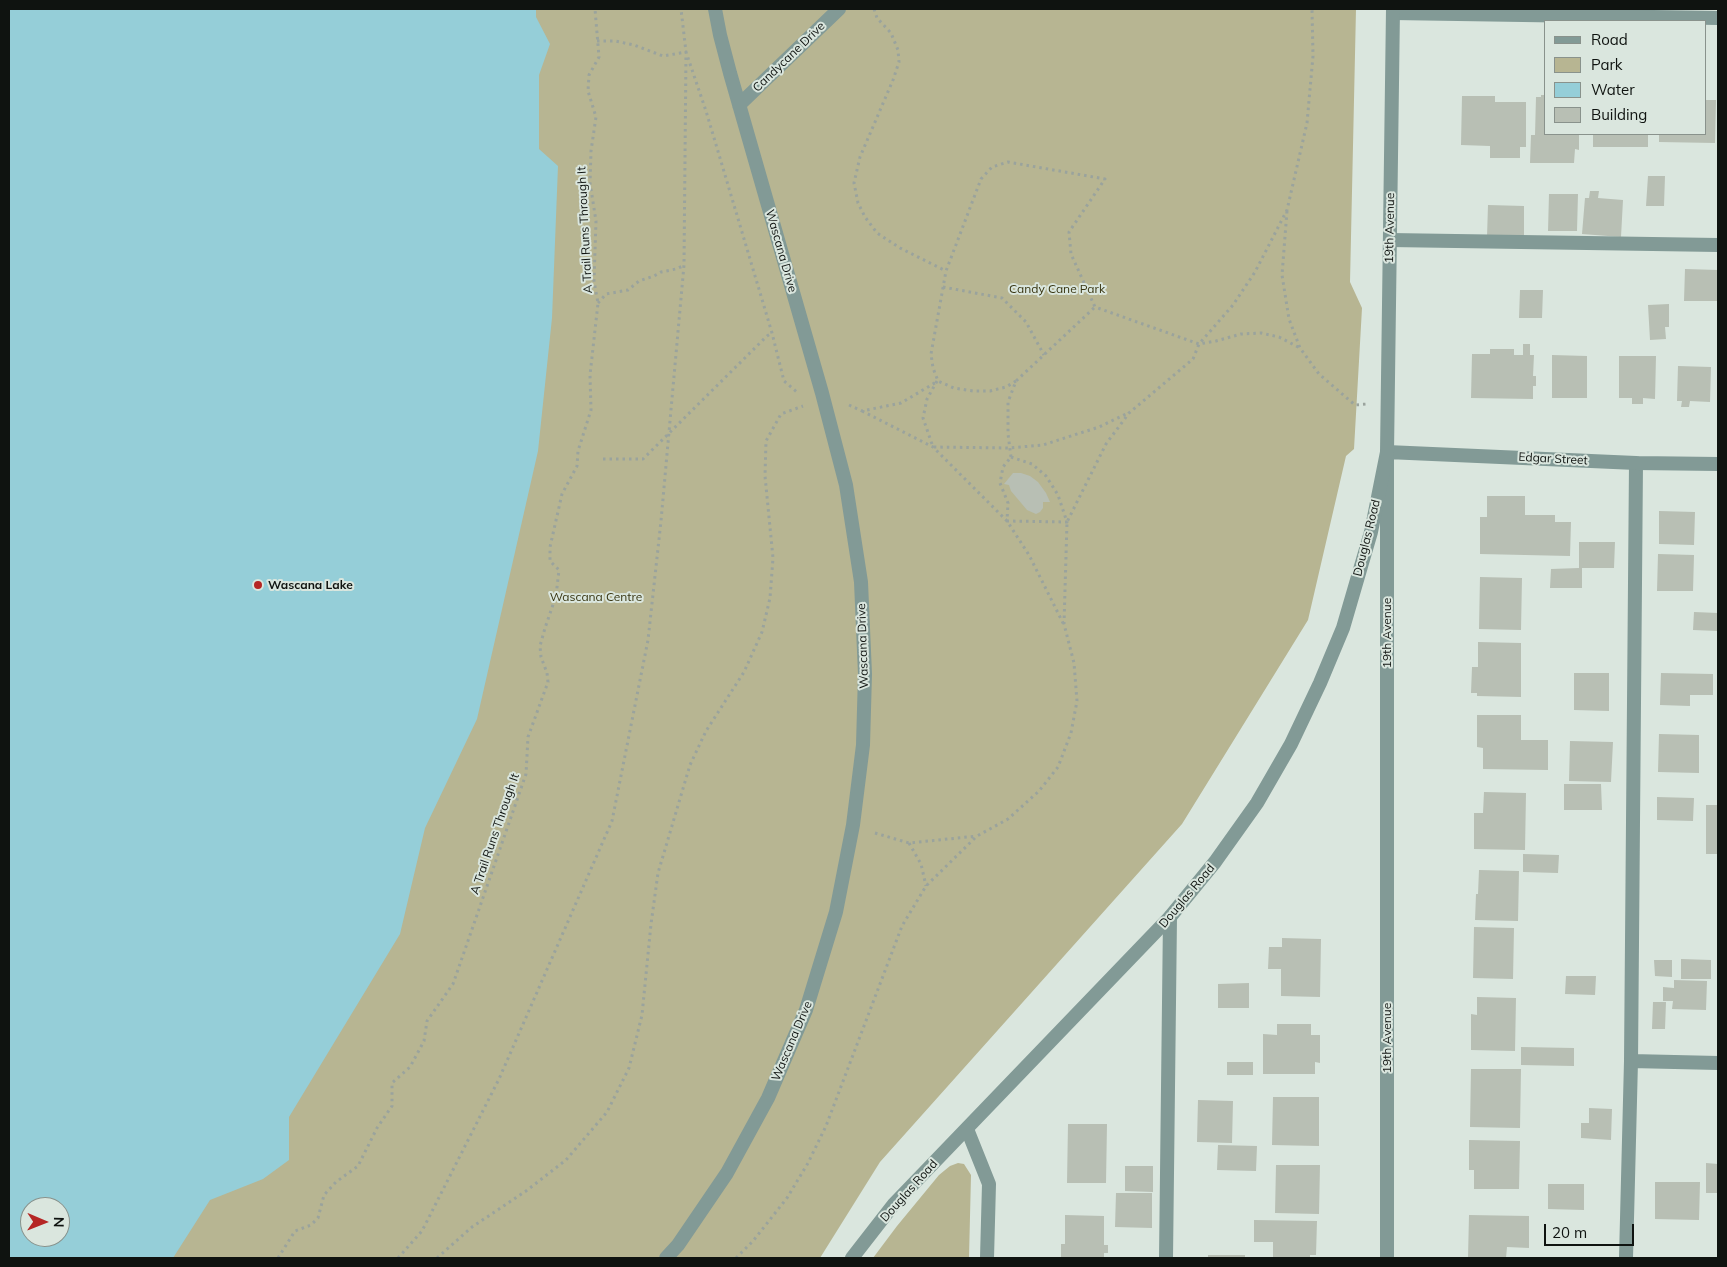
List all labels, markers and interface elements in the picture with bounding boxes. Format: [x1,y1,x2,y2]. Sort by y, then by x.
street label: Candycane Drive [750,19,828,95]
legend [1544,20,1707,135]
text: Road [1591,30,1628,49]
text: Park [1591,55,1623,74]
text: Water [1591,80,1635,99]
text: Building [1591,105,1647,124]
street label: A Trail Runs Through It [574,166,596,294]
street label: 19th Avenue [1382,193,1398,263]
street label: Wascana Drive [762,208,800,294]
park label: Candy Cane Park [1009,282,1105,296]
street label: Edgar Street [1518,450,1588,468]
street label: Douglas Road [1351,498,1383,578]
place label: Wascana Lake [268,578,353,592]
marker: Wascana Lake [252,579,264,591]
park label: Wascana Centre [550,590,642,604]
street label: 19th Avenue [1380,598,1394,668]
street label: Wascana Drive [854,603,872,689]
street label: A Trail Runs Through It [468,772,522,896]
street label: Douglas Road [1156,861,1218,931]
street label: Wascana Drive [769,999,815,1083]
street label: 19th Avenue [1380,1003,1394,1073]
street label: Douglas Road [877,1157,941,1225]
north arrow [20,1197,70,1247]
scale bar [1547,1214,1637,1246]
text: N [50,1217,68,1228]
text: 20 m [1552,1223,1587,1242]

